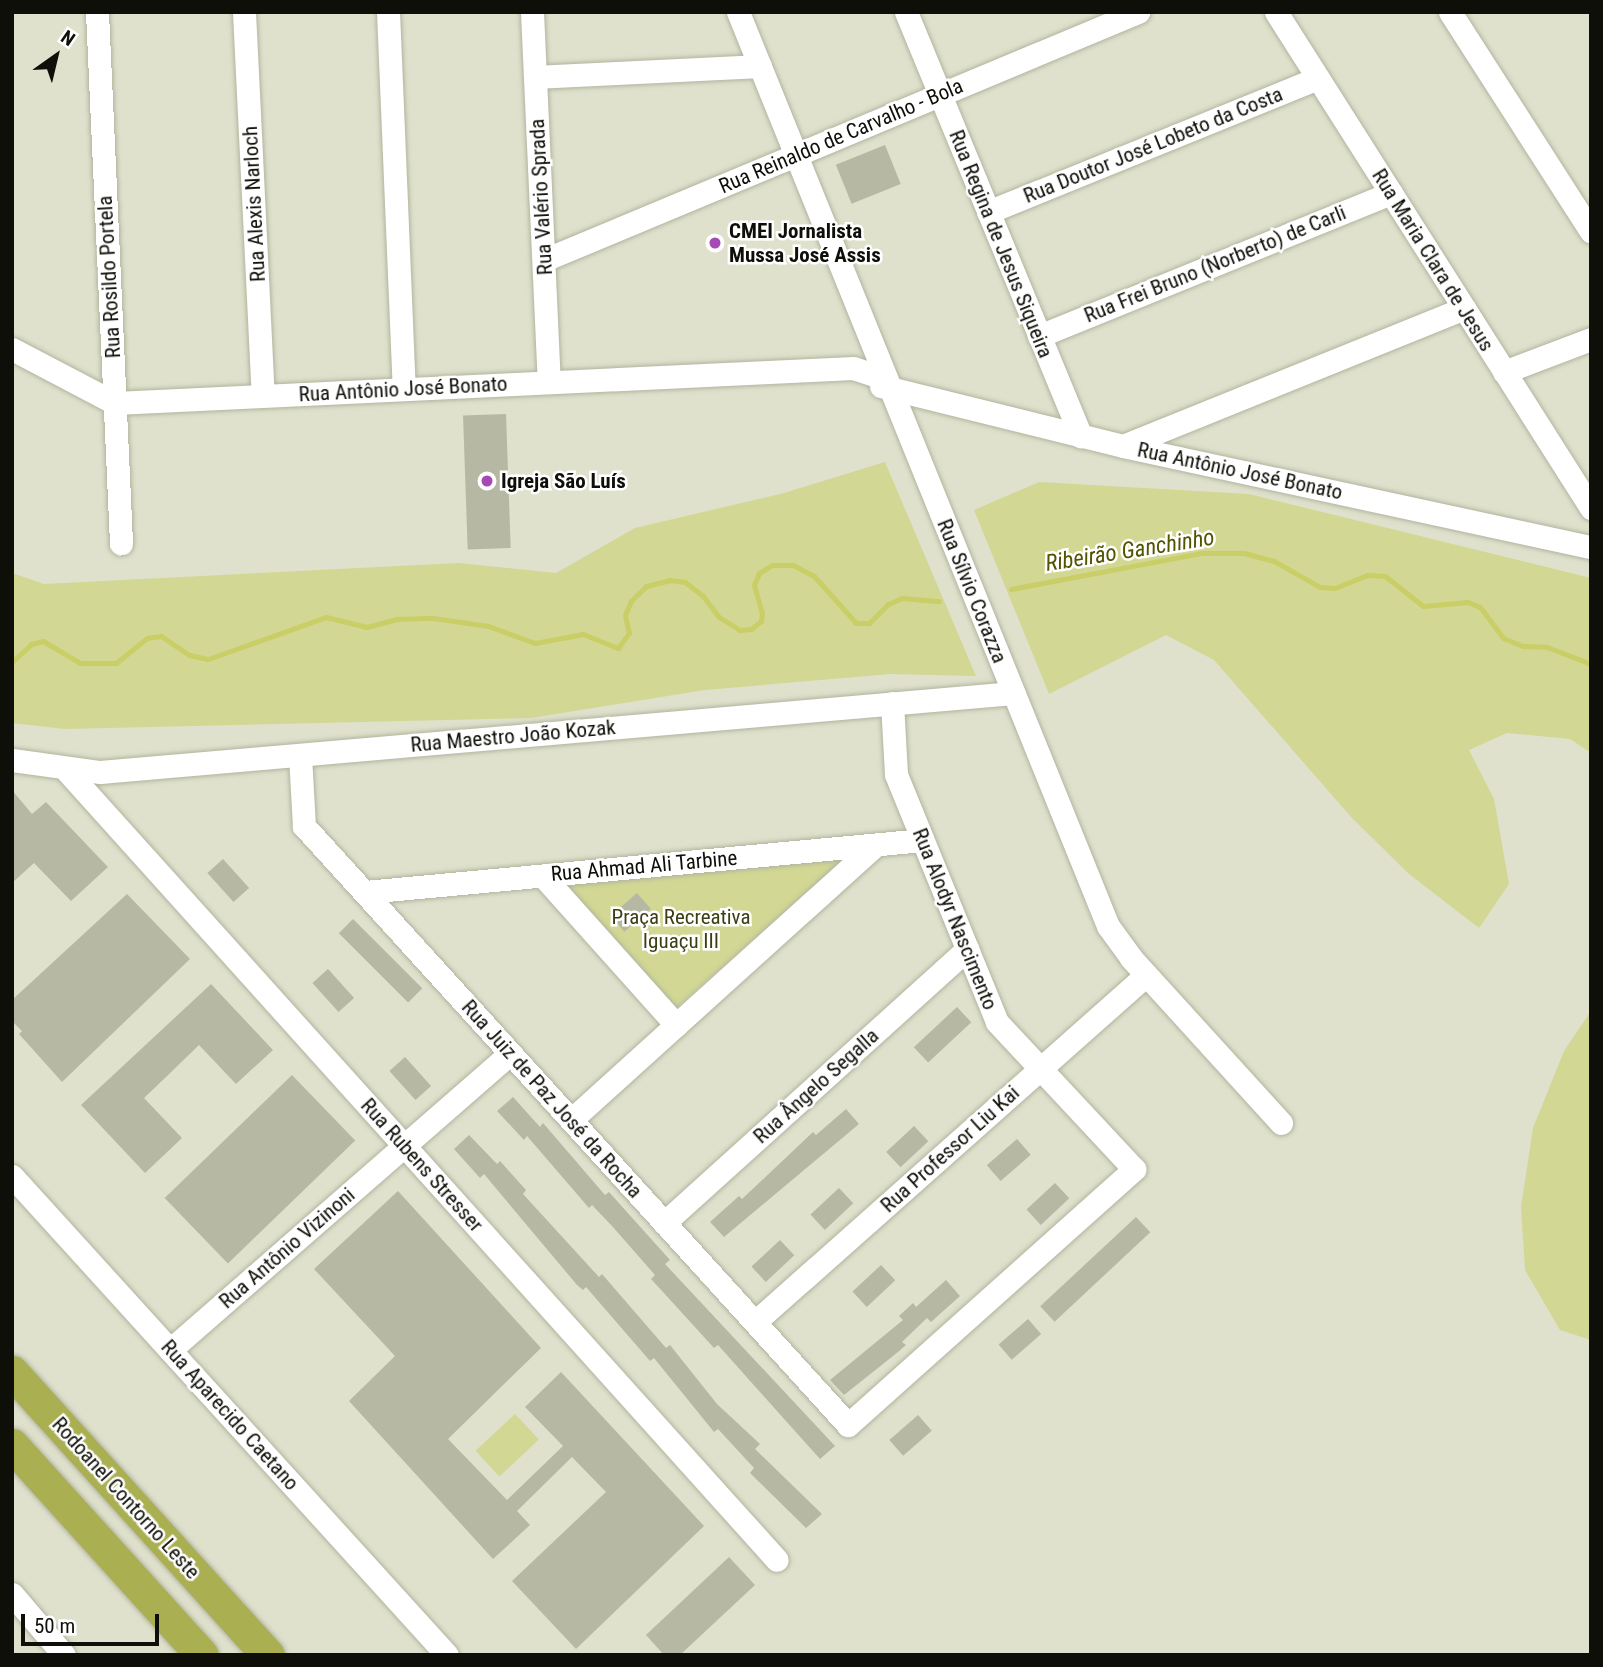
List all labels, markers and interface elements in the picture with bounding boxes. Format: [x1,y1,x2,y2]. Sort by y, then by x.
north arrow [21,21,91,91]
text: N [57,25,79,51]
street label: Rua Reinaldo de Carvalho - Bola [715,73,967,199]
street label: Rua Doutor José Lobeto da Costa [1020,81,1286,209]
street label: Rua Valério Sprada [524,118,558,276]
street label: Rua Alexis Narloch [237,125,271,283]
street label: Rua Regina de Jesus Siqueira [944,126,1058,362]
street label: Rua Maria Clara de Jesus [1367,164,1499,356]
street label: Rua Rosildo Portela [92,195,126,359]
street label: Rua Frei Bruno (Norberto) de Carli [1080,200,1350,328]
place label: CMEI Jornalista Mussa José Assis [729,218,881,268]
marker: CMEI Jornalista Mussa José Assis [707,235,723,251]
street label: Rua Antônio José Bonato [298,371,508,407]
street label: Rua Antônio José Bonato [1135,437,1345,505]
place label: Igreja São Luís [501,468,626,494]
marker: Igreja São Luís [479,473,495,489]
street label: Rua Sílvio Corazza [932,515,1012,667]
water label: Ribeirão Ganchinho [1044,524,1216,578]
street label: Rua Maestro João Kozak [409,714,617,758]
street label: Rua Alodyr Nascimento [907,825,1003,1013]
street label: Rua Ahmad Ali Tarbine [549,845,739,887]
park label: Praça Recreativa Iguaçu III [612,904,750,954]
street label: Rua Juiz de Paz José da Rocha [456,995,648,1203]
street label: Rua Ângelo Segalla [748,1023,884,1149]
street label: Rua Professor Liu Kai [875,1080,1025,1218]
street label: Rua Rubens Stresser [355,1093,489,1237]
street label: Rua Antônio Vizinoni [214,1182,360,1314]
street label: Rua Aparecido Caetano [156,1335,304,1495]
street label: Rodoanel Contorno Leste [47,1412,205,1584]
scale bar [24,1600,163,1644]
text: 50 m [34,1614,75,1638]

